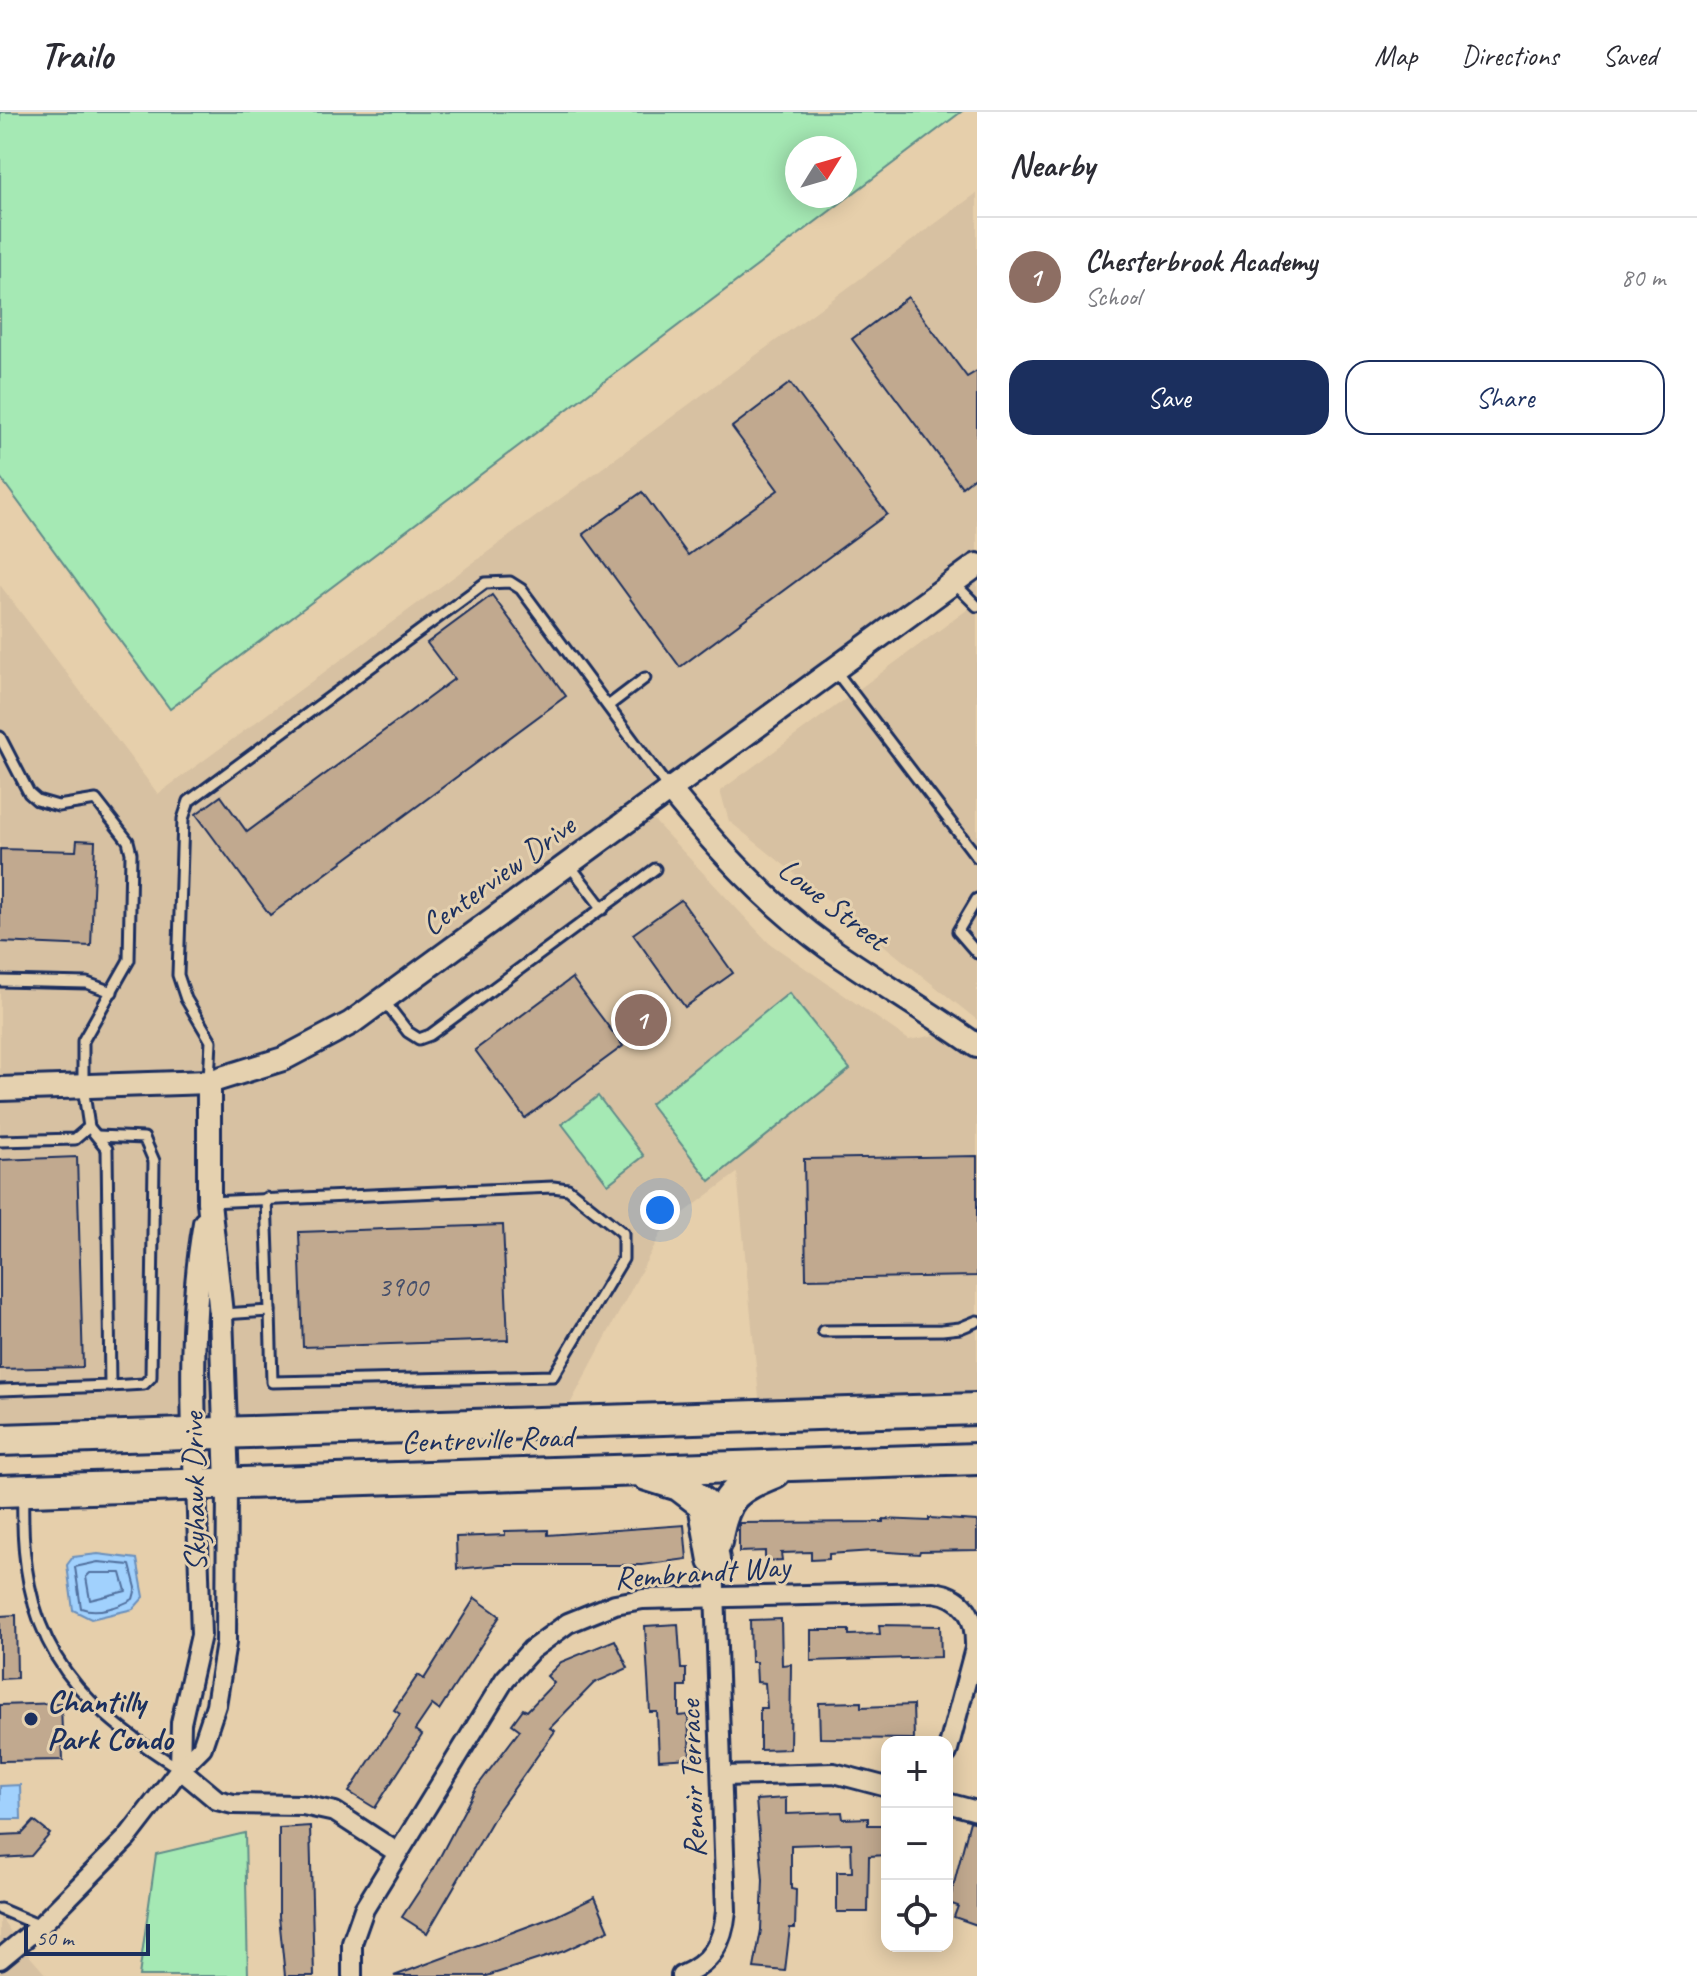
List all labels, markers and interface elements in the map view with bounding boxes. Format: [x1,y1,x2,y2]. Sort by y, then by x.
text: Trailo [40,32,113,79]
text: Map [1374,38,1417,73]
text: Directions [1461,38,1559,73]
text: Saved [1603,38,1657,73]
north arrow [785,136,857,208]
text: Nearby [1009,143,1095,186]
text: Chesterbrook Academy [1085,242,1317,280]
text: 1 [1029,261,1041,294]
text: 80 m [1621,261,1665,294]
text: School [1085,280,1141,313]
button: Save [1009,360,1329,435]
button: Share [1345,360,1665,435]
street label: Centerview Drive [413,804,585,945]
street label: Lowe Street [770,848,899,962]
pin: 1 [615,990,667,1050]
your location [640,1190,680,1230]
house number: 3900 [378,1269,431,1304]
street label: Skyhawk Drive [172,1409,216,1572]
street label: Centreville Road [400,1415,578,1462]
street label: Rembrandt Way [613,1545,794,1599]
place label: Chantilly Park Condo [47,1681,175,1759]
street label: Renoir Terrace [669,1697,715,1859]
marker: Chantilly Park Condo [22,1710,40,1728]
map controls [881,1736,953,1952]
button: + [881,1736,953,1808]
button: − [881,1808,953,1880]
button: locate [881,1880,953,1952]
scale bar [24,1920,150,1956]
text: 50 m [36,1924,73,1952]

